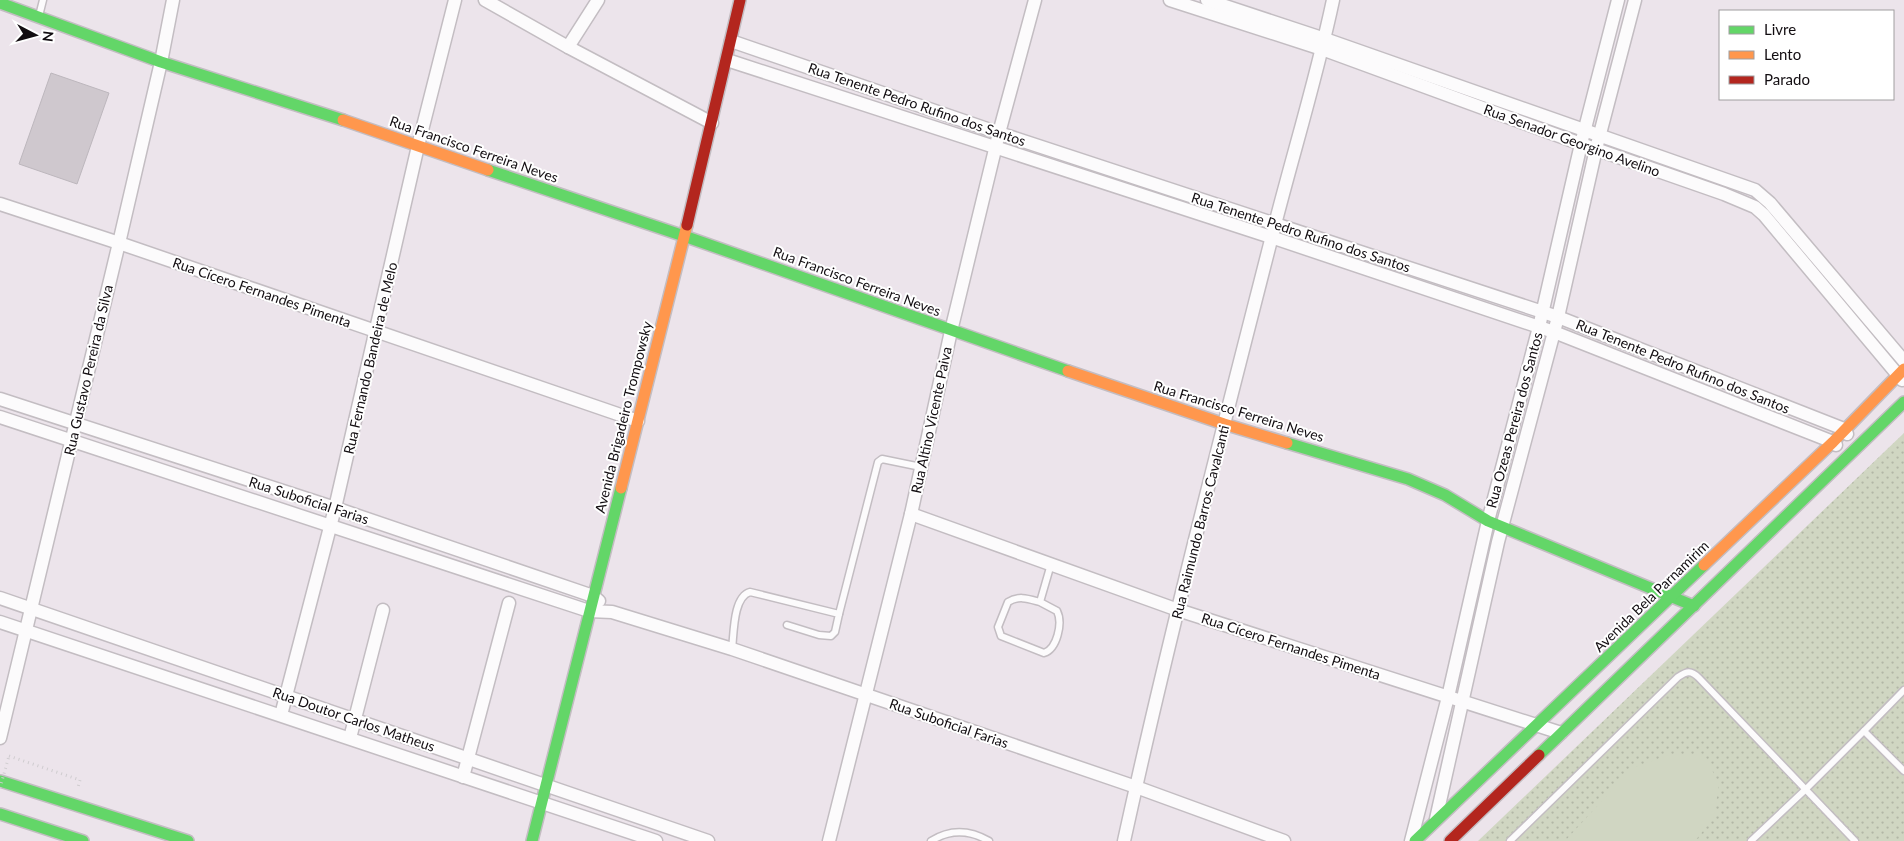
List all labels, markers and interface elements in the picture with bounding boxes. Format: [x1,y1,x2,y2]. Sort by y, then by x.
north arrow [10,10,60,60]
legend [1719,10,1894,100]
text: Livre [1764,20,1796,38]
text: N [39,30,57,43]
text: Lento [1764,45,1801,63]
street label: Rua Tenente Pedro Rufino dos Santos [806,59,1028,149]
text: Parado [1764,70,1810,88]
street label: Rua Senador Georgino Avelino [1482,100,1663,180]
street label: Rua Francisco Ferreira Neves [387,112,561,186]
street label: Rua Tenente Pedro Rufino dos Santos [1189,189,1413,275]
street label: Rua Francisco Ferreira Neves [771,243,943,319]
street label: Rua Cícero Fernandes Pimenta [171,253,353,331]
street label: Rua Fernando Bandeira de Melo [340,260,400,456]
street label: Rua Gustavo Pereira da Silva [60,283,116,457]
street label: Rua Tenente Pedro Rufino dos Santos [1574,315,1792,417]
street label: Avenida Brigadeiro Trompowsky [591,319,655,515]
street label: Rua Ozeas Pereira dos Santos [1482,330,1546,510]
street label: Rua Altino Vicente Paiva [907,345,955,495]
street label: Rua Francisco Ferreira Neves [1152,377,1326,445]
street label: Rua Raimundo Barros Cavalcanti [1168,423,1232,621]
street label: Rua Suboficial Farias [247,473,371,527]
street label: Avenida Bela Parnamirim [1590,537,1712,655]
street label: Rua Cícero Fernandes Pimenta [1199,609,1383,683]
street label: Rua Doutor Carlos Matheus [271,683,437,755]
street label: Rua Suboficial Farias [887,695,1011,751]

